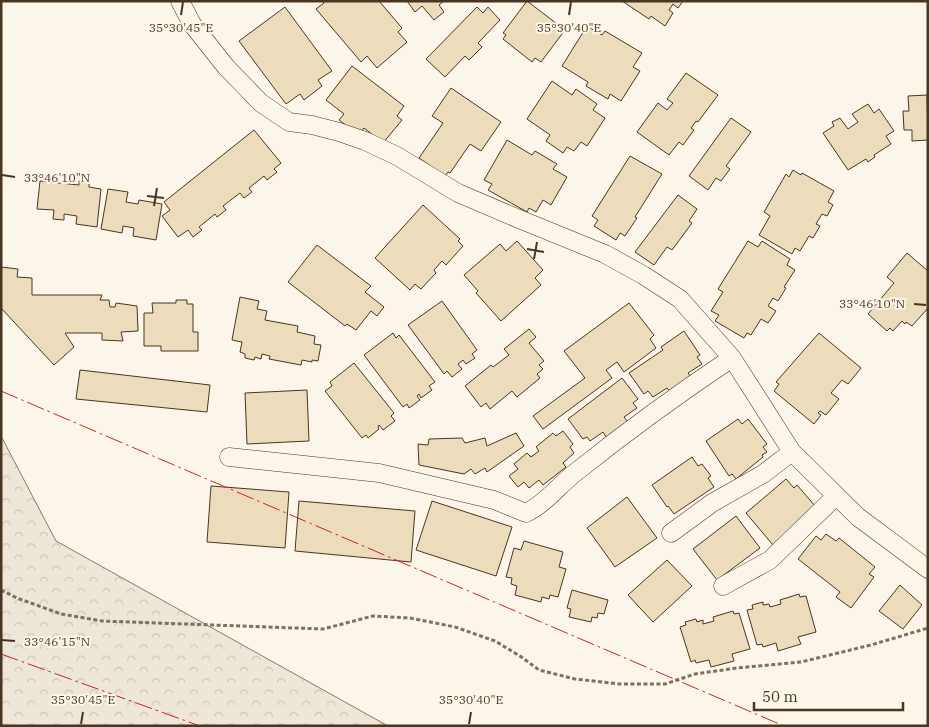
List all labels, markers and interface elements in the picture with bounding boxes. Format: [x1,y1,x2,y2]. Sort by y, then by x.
text: 35°30'45"E [149,20,213,35]
text: 35°30'40"E [537,20,601,35]
text: 33°46'10"N [24,170,90,185]
text: 33°46'10"N [839,296,905,311]
text: 33°46'15"N [24,634,90,649]
scale bar [754,680,903,712]
text: 50 m [762,687,798,706]
text: 35°30'45"E [51,692,115,707]
text: 35°30'40"E [439,692,503,707]

